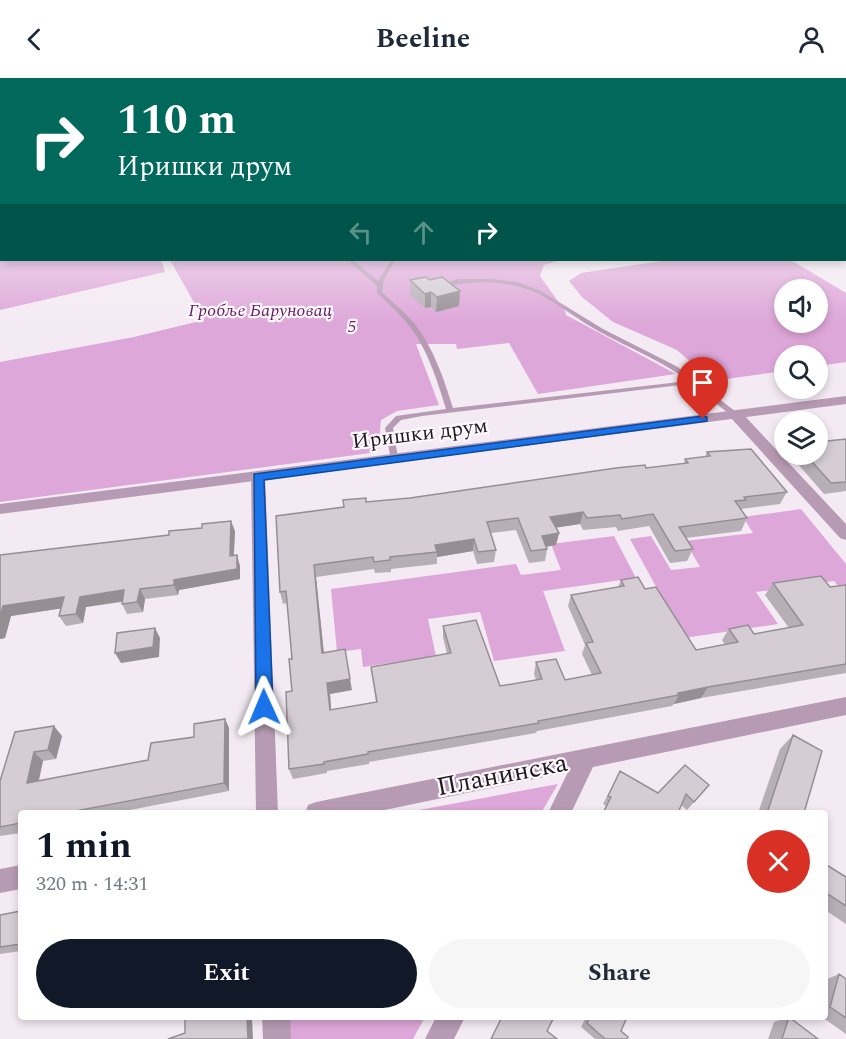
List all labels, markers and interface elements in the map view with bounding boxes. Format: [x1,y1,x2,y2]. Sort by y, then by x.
text: Beeline [376,18,470,60]
icon: back [18,23,51,56]
icon: person [795,23,828,56]
text: 110 m [117,89,236,152]
icon: right [18,102,96,180]
text: Иришки друм [117,146,292,188]
icon: left [344,216,377,249]
icon: ahead [407,216,440,249]
icon: right [470,216,503,249]
map controls [774,279,828,465]
button: sound [774,279,828,333]
park label: Гробље Баруновац [188,297,332,324]
park label: 5 [348,313,357,340]
button: search [774,345,828,399]
pin [677,357,728,419]
icon: arrive [686,366,719,399]
street label: Иришки друм [350,410,490,458]
button: layers [774,411,828,465]
position arrow [232,675,296,739]
street label: Планинска [433,743,571,807]
text: 1 min [36,819,132,874]
button: close [747,830,810,893]
text: 320 m · 14:31 [36,869,148,899]
button: Exit [36,939,417,1008]
button: Share [429,939,810,1008]

